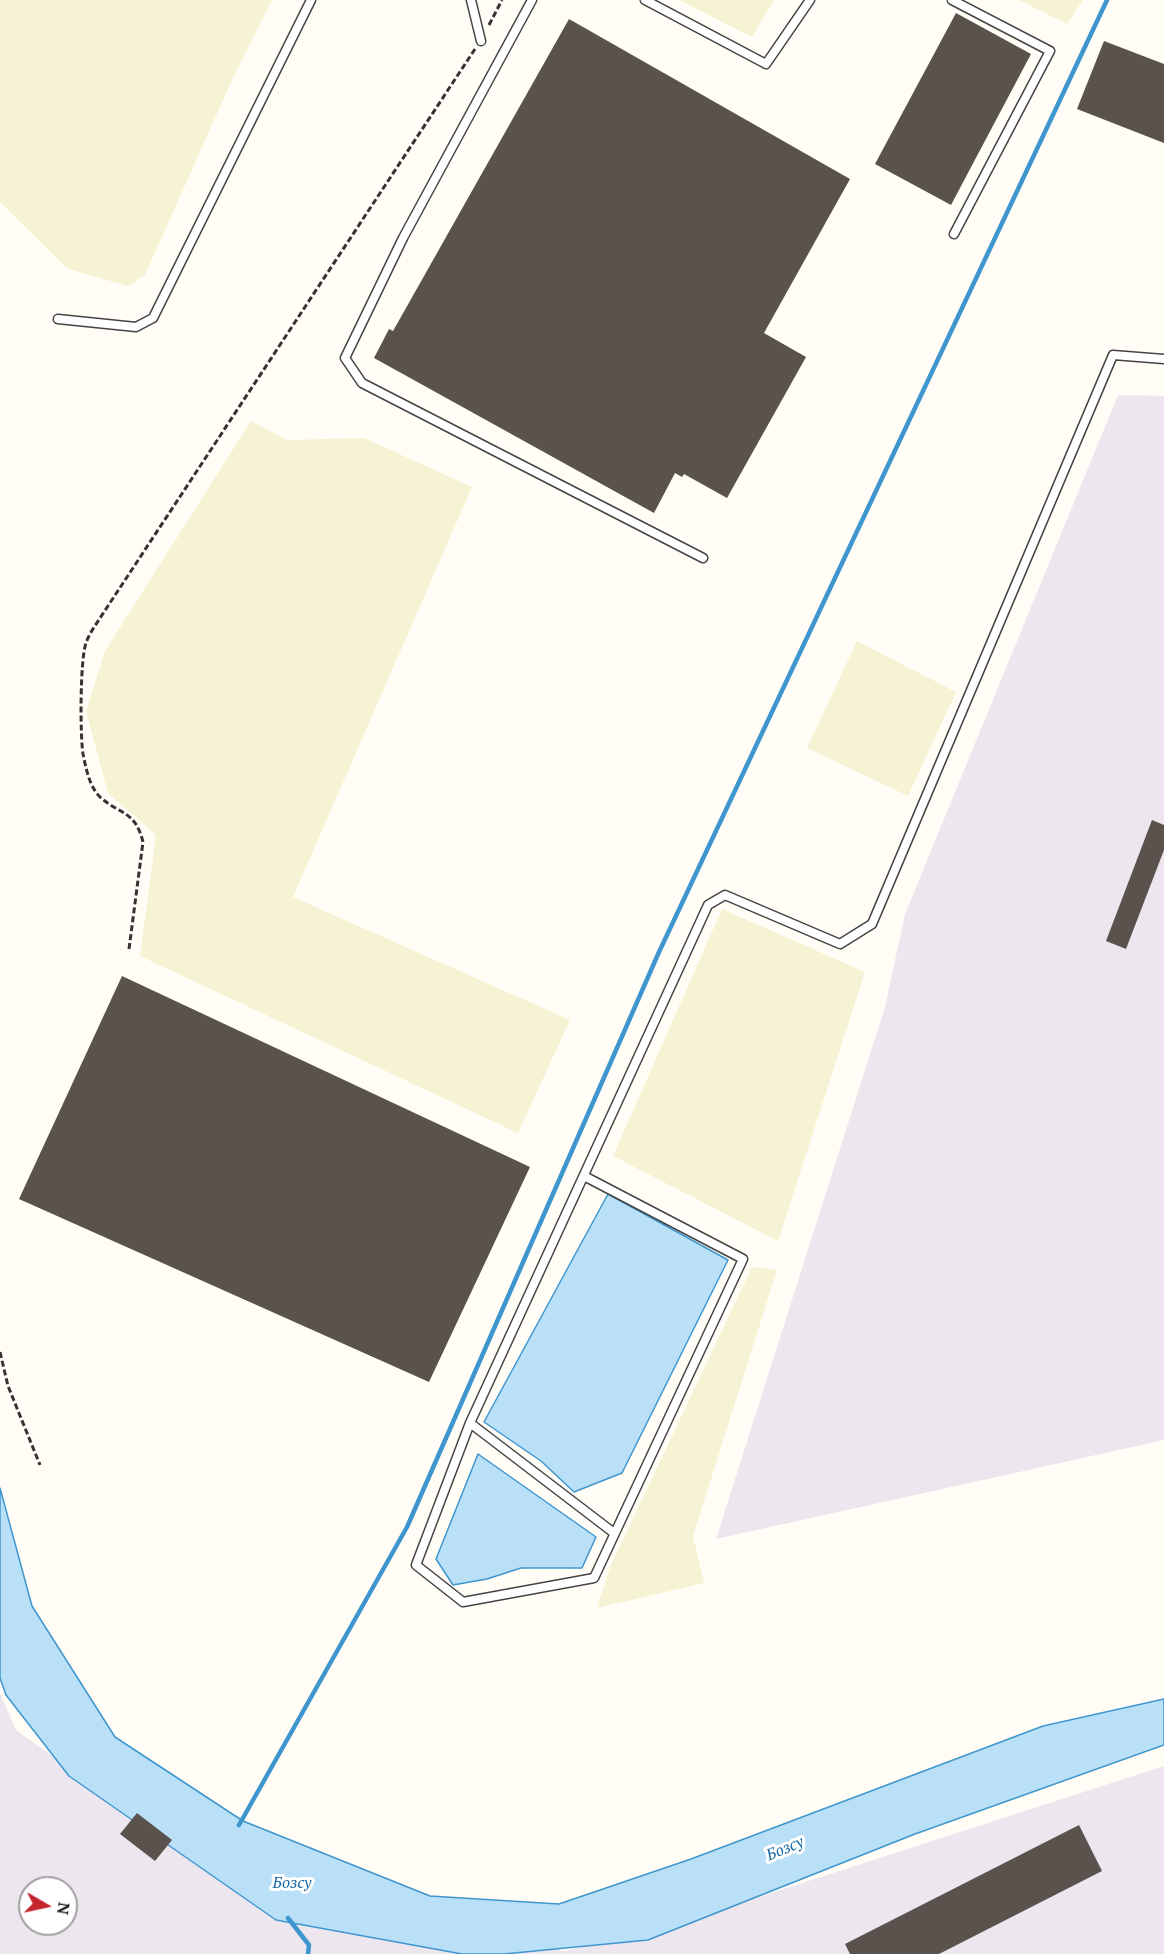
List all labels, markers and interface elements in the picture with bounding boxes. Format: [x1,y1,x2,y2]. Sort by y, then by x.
water label: Бозсу [763,1833,807,1865]
water label: Бозсу [273,1873,311,1893]
north arrow [18,1876,78,1936]
text: N [52,1901,76,1916]

